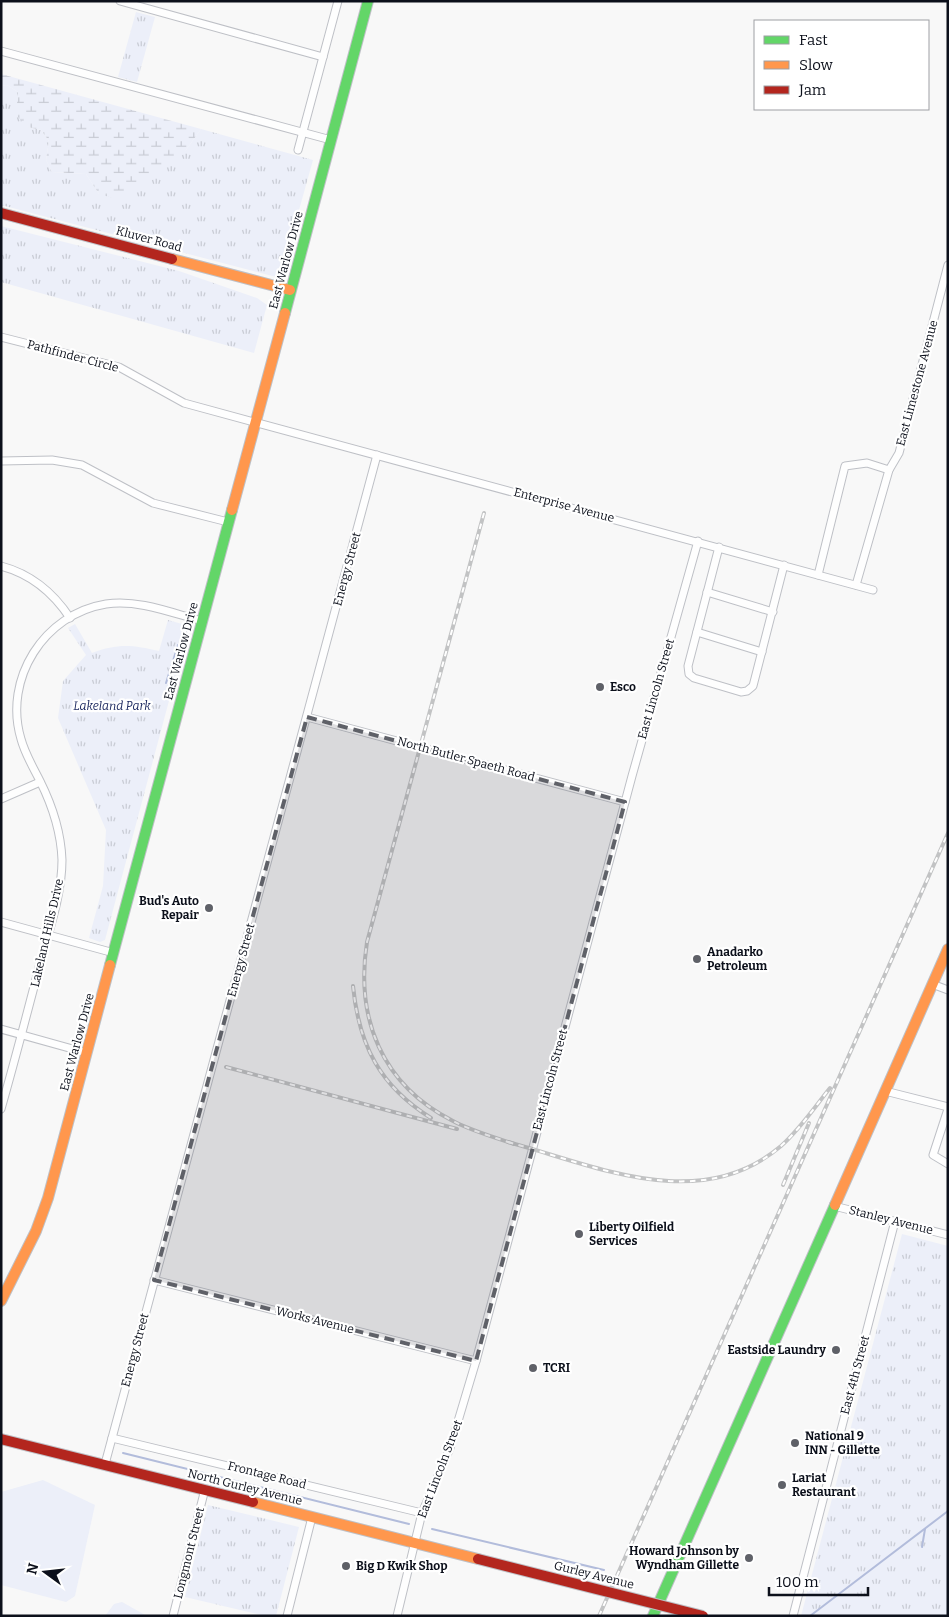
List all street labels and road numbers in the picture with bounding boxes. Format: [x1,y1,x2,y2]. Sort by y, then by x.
street label: East Warlow Drive [266,209,306,311]
street label: Kluver Road [114,223,184,255]
street label: East Limestone Avenue [893,318,941,448]
street label: Pathfinder Circle [26,337,120,375]
street label: Enterprise Avenue [512,485,616,525]
street label: Energy Street [330,530,364,607]
street label: East Warlow Drive [161,600,201,702]
street label: East Lincoln Street [635,636,677,741]
street label: North Butler Spaeth Road [396,734,536,784]
street label: Lakeland Hills Drive [28,877,66,989]
street label: Energy Street [224,921,258,998]
street label: East Warlow Drive [57,991,97,1093]
street label: East Lincoln Street [530,1027,570,1132]
street label: Stanley Avenue [848,1203,934,1237]
street label: Works Avenue [274,1304,356,1336]
street label: Energy Street [118,1311,152,1388]
street label: East 4th Street [838,1333,872,1416]
street label: East Lincoln Street [415,1417,465,1520]
street label: Frontage Road [226,1458,308,1492]
street label: North Gurley Avenue [186,1466,304,1508]
street label: Longmont Street [171,1505,207,1600]
street label: Gurley Avenue [553,1558,635,1592]

